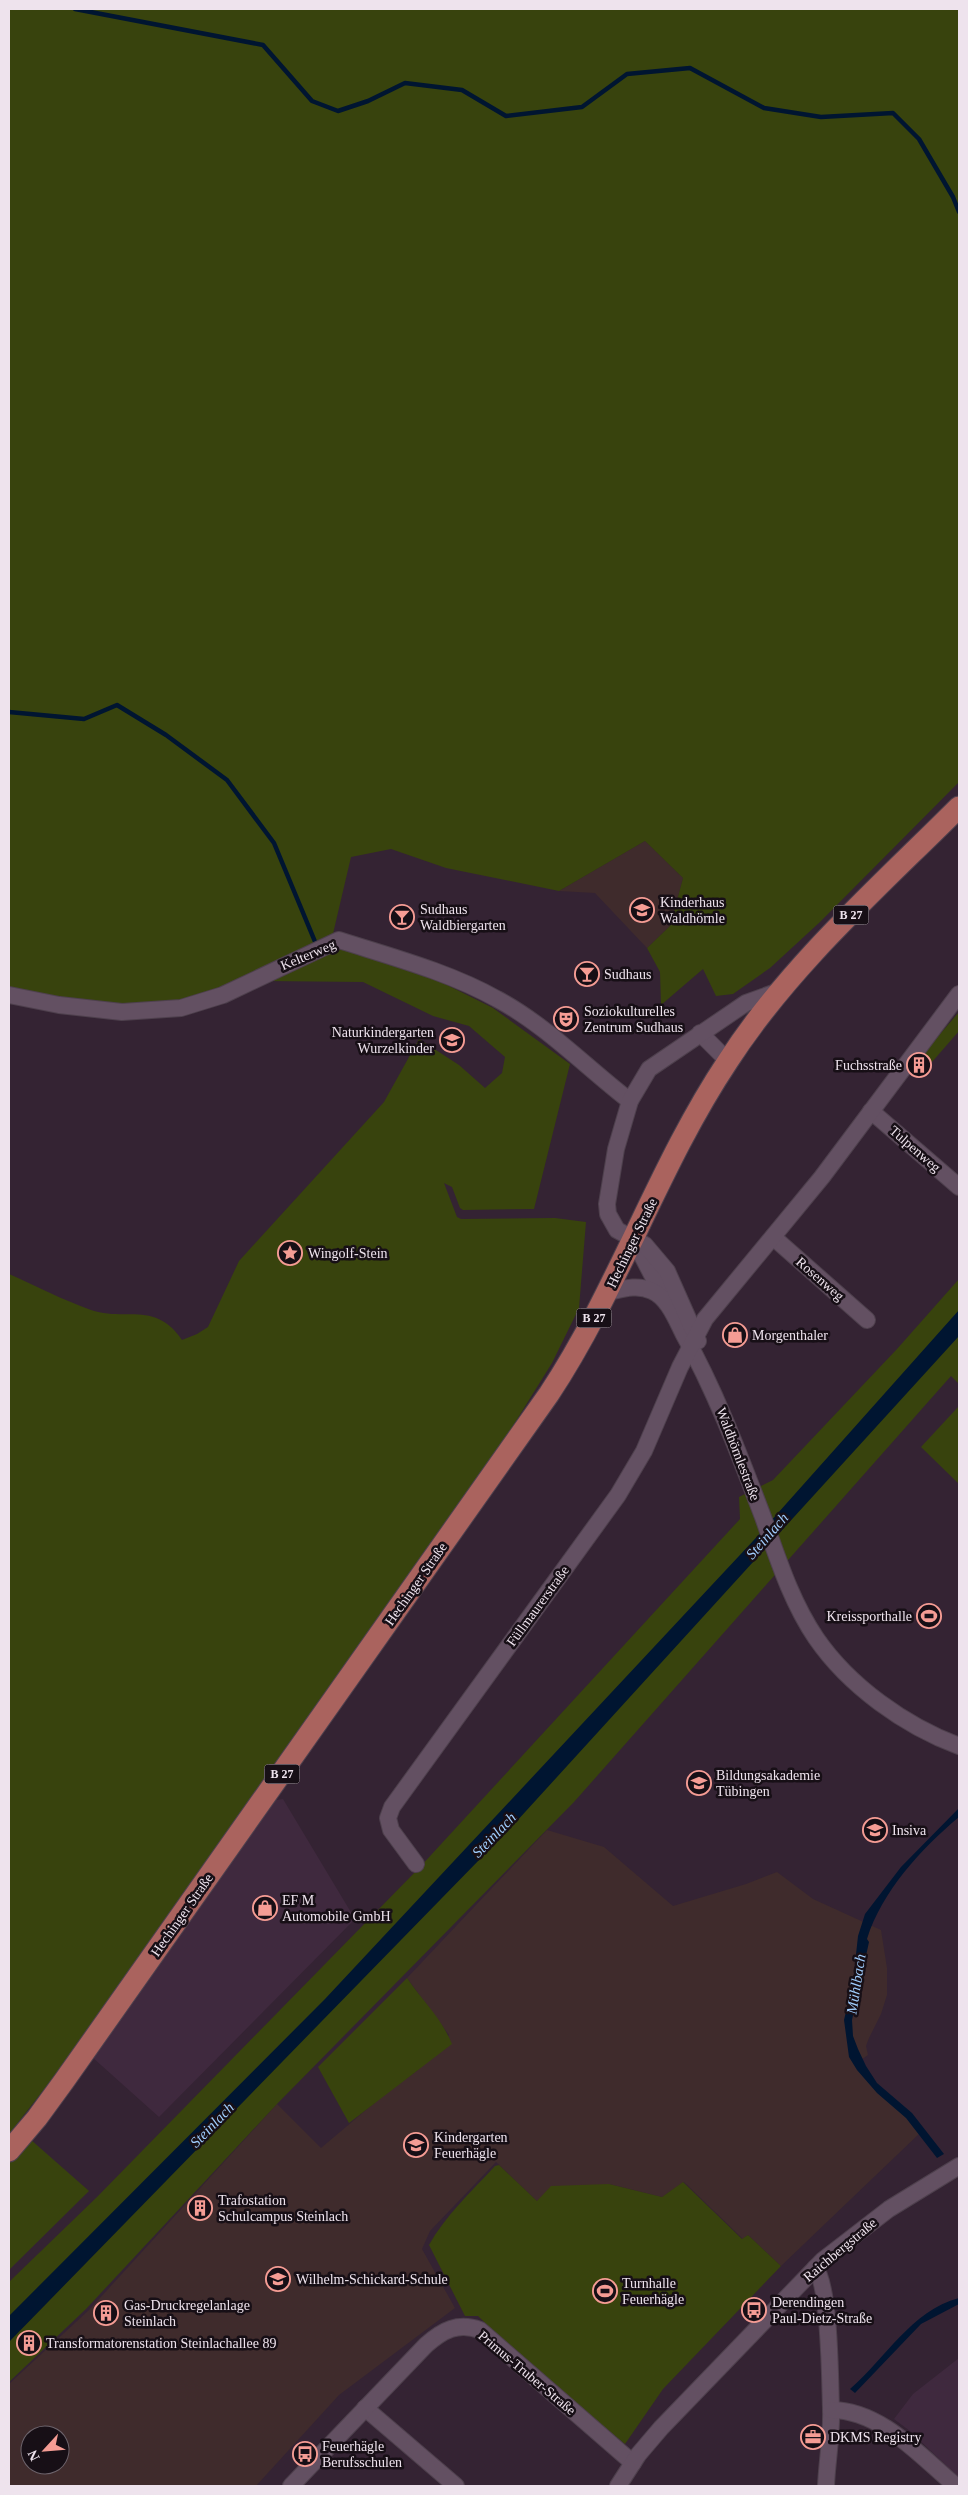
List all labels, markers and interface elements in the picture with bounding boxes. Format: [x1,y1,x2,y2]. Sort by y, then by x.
place label: Kinderhaus Waldhörnle [660,895,725,926]
school or university icon: Kinderhaus Waldhörnle [629,897,655,923]
place label: Sudhaus Waldbiergarten [420,902,506,933]
bar icon: Sudhaus Waldbiergarten [389,904,415,930]
road number: B 27 [834,906,868,924]
street label: Kelterweg [278,937,338,973]
bar icon: Sudhaus [574,961,600,987]
place label: Sudhaus [604,967,651,982]
place label: Soziokulturelles Zentrum Sudhaus [584,1004,683,1035]
theatre icon: Soziokulturelles Zentrum Sudhaus [553,1006,579,1032]
place label: Naturkindergarten Wurzelkinder [332,1025,434,1056]
school or university icon: Naturkindergarten Wurzelkinder [439,1027,465,1053]
building icon: Fuchsstraße [906,1052,932,1078]
place label: Fuchsstraße [835,1058,902,1073]
street label: Tulpenweg [886,1123,944,1175]
street label: Hechinger Straße [604,1196,660,1290]
place icon: Wingolf-Stein [277,1240,303,1266]
place label: Wingolf-Stein [308,1246,388,1261]
street label: Rosenweg [793,1254,847,1304]
road number: B 27 [576,1309,612,1328]
shop icon: Morgenthaler [722,1322,748,1348]
place label: Morgenthaler [752,1328,828,1343]
street label: Waldhörnlestraße [713,1405,763,1503]
water label: Steinlach [743,1510,791,1562]
street label: Hechinger Straße [382,1540,450,1628]
street label: Füllmaurerstraße [504,1563,572,1649]
sports icon: Kreissporthalle [916,1603,942,1629]
place label: Kreissporthalle [826,1609,912,1624]
road number: B 27 [264,1765,300,1784]
place label: Bildungsakademie Tübingen [716,1768,820,1799]
school or university icon: Bildungsakademie Tübingen [686,1770,712,1796]
water label: Steinlach [469,1809,519,1861]
school or university icon: Insiva [862,1817,888,1843]
place label: Insiva [892,1823,927,1838]
street label: Hechinger Straße [148,1871,216,1959]
place label: EF M Automobile GmbH [282,1893,391,1924]
shop icon: EF M Automobile GmbH [252,1895,278,1921]
water label: Mühlbach [843,1953,869,2016]
water label: Steinlach [187,2099,237,2151]
place label: Kindergarten Feuerhägle [434,2130,508,2161]
school or university icon: Kindergarten Feuerhägle [403,2132,429,2158]
place label: Trafostation Schulcampus Steinlach [218,2193,348,2224]
building icon: Trafostation Schulcampus Steinlach [187,2195,213,2221]
street label: Raichbergstraße [800,2215,880,2285]
school or university icon: Wilhelm-Schickard-Schule [265,2266,291,2292]
place label: Wilhelm-Schickard-Schule [296,2272,448,2287]
place label: Turnhalle Feuerhägle [622,2276,684,2307]
sports icon: Turnhalle Feuerhägle [592,2278,618,2304]
place label: Derendingen Paul-Dietz-Straße [772,2295,872,2326]
bus stop icon: Derendingen Paul-Dietz-Straße [741,2297,767,2323]
place label: Gas-Druckregelanlage Steinlach [124,2298,250,2329]
building icon: Gas-Druckregelanlage Steinlach [93,2300,119,2326]
street label: Primus-Truber-Straße [475,2328,579,2418]
building icon: Transformatorenstation Steinlachallee 89 [16,2330,42,2356]
place label: Transformatorenstation Steinlachallee 89 [46,2336,276,2351]
office icon: DKMS Registry [800,2424,826,2450]
north arrow [20,2425,70,2475]
place label: DKMS Registry [830,2430,921,2445]
place label: Feuerhägle Berufsschulen [322,2439,402,2470]
bus stop icon: Feuerhägle Berufsschulen [292,2441,318,2467]
text: N [25,2448,43,2463]

